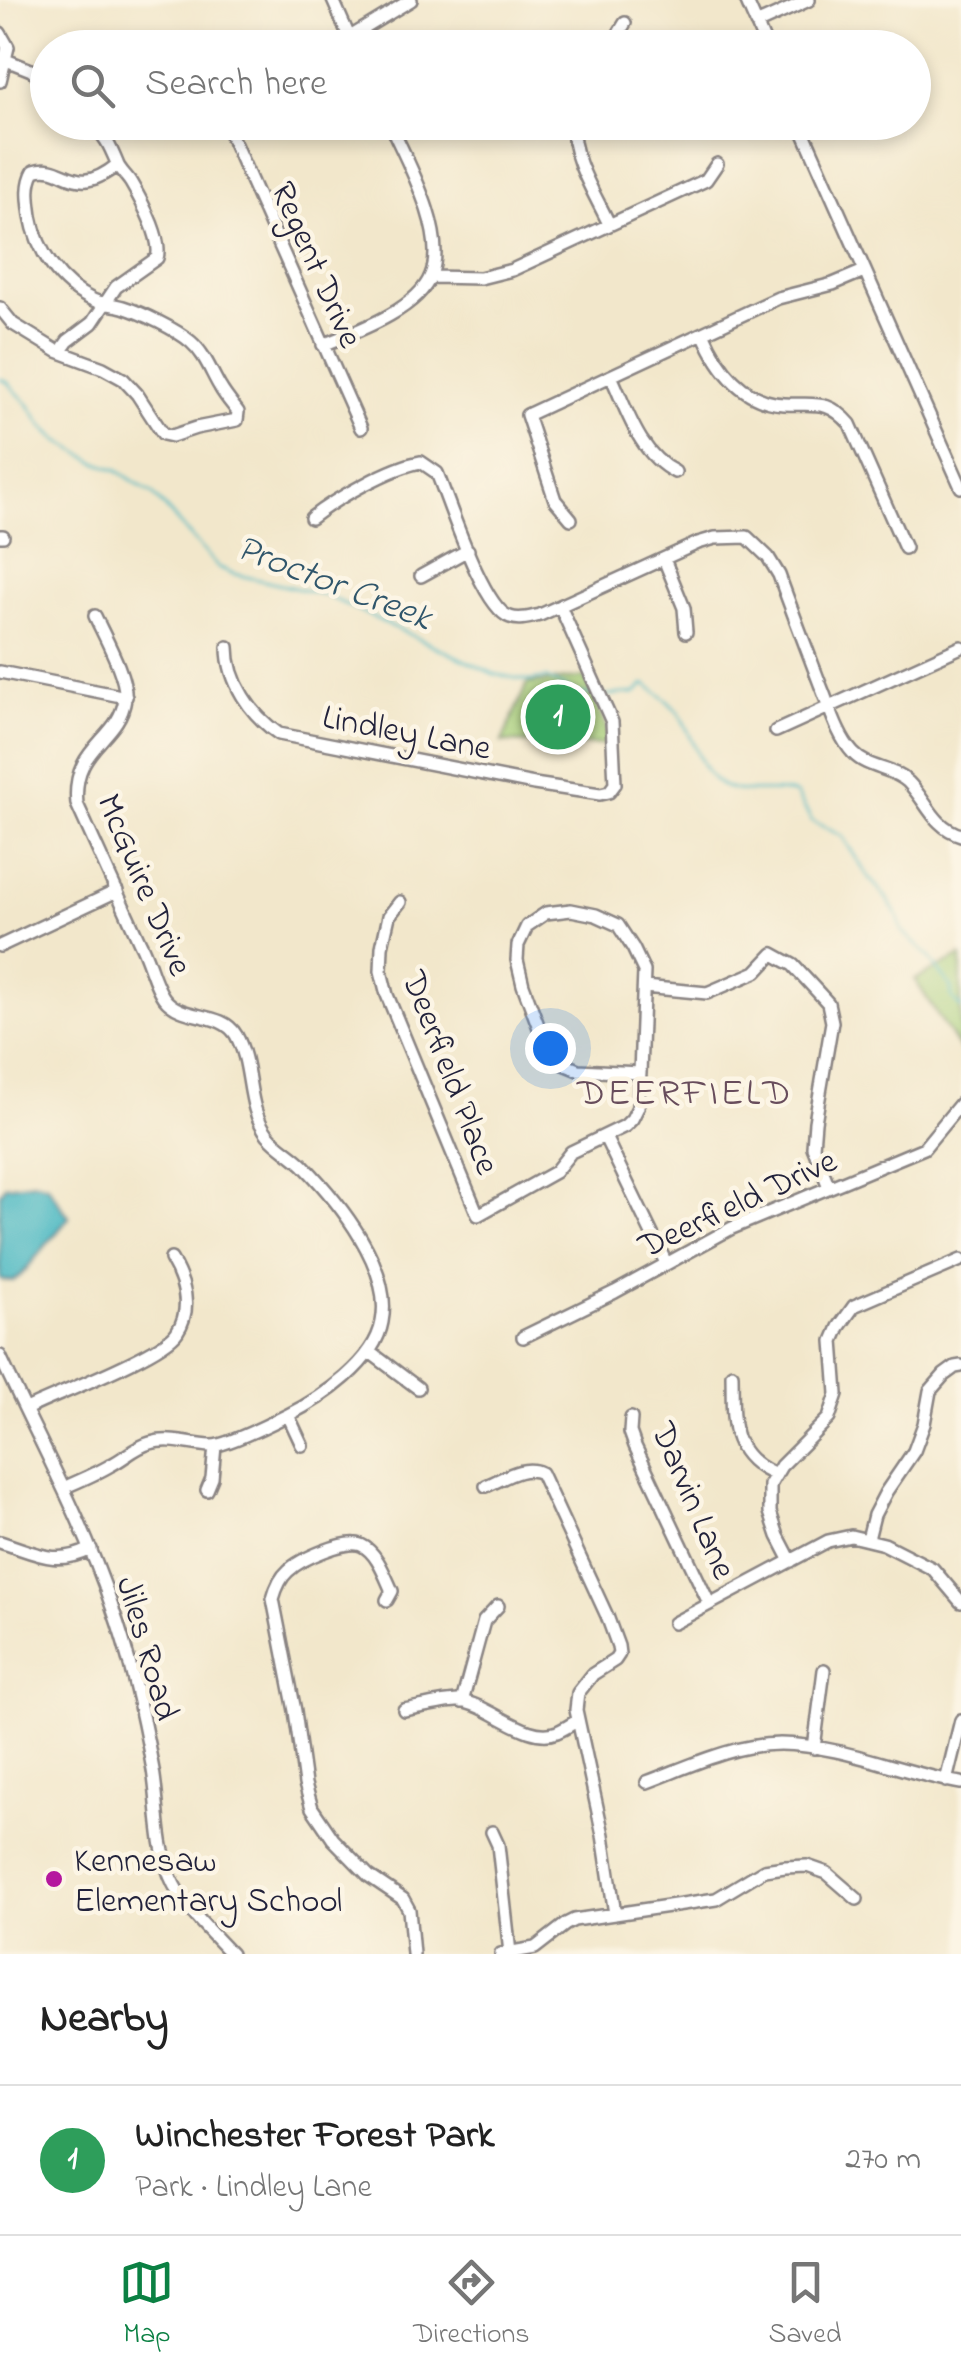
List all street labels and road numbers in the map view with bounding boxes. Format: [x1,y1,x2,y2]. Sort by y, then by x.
street label: Regent Drive [255,174,374,357]
street label: Lindley Lane [318,693,495,776]
street label: McGuire Drive [82,786,204,985]
street label: Deerfield Place [386,963,511,1183]
street label: Deerfield Drive [630,1137,846,1274]
street label: Darvin Lane [635,1414,748,1588]
street label: Jiles Road [101,1571,190,1727]

